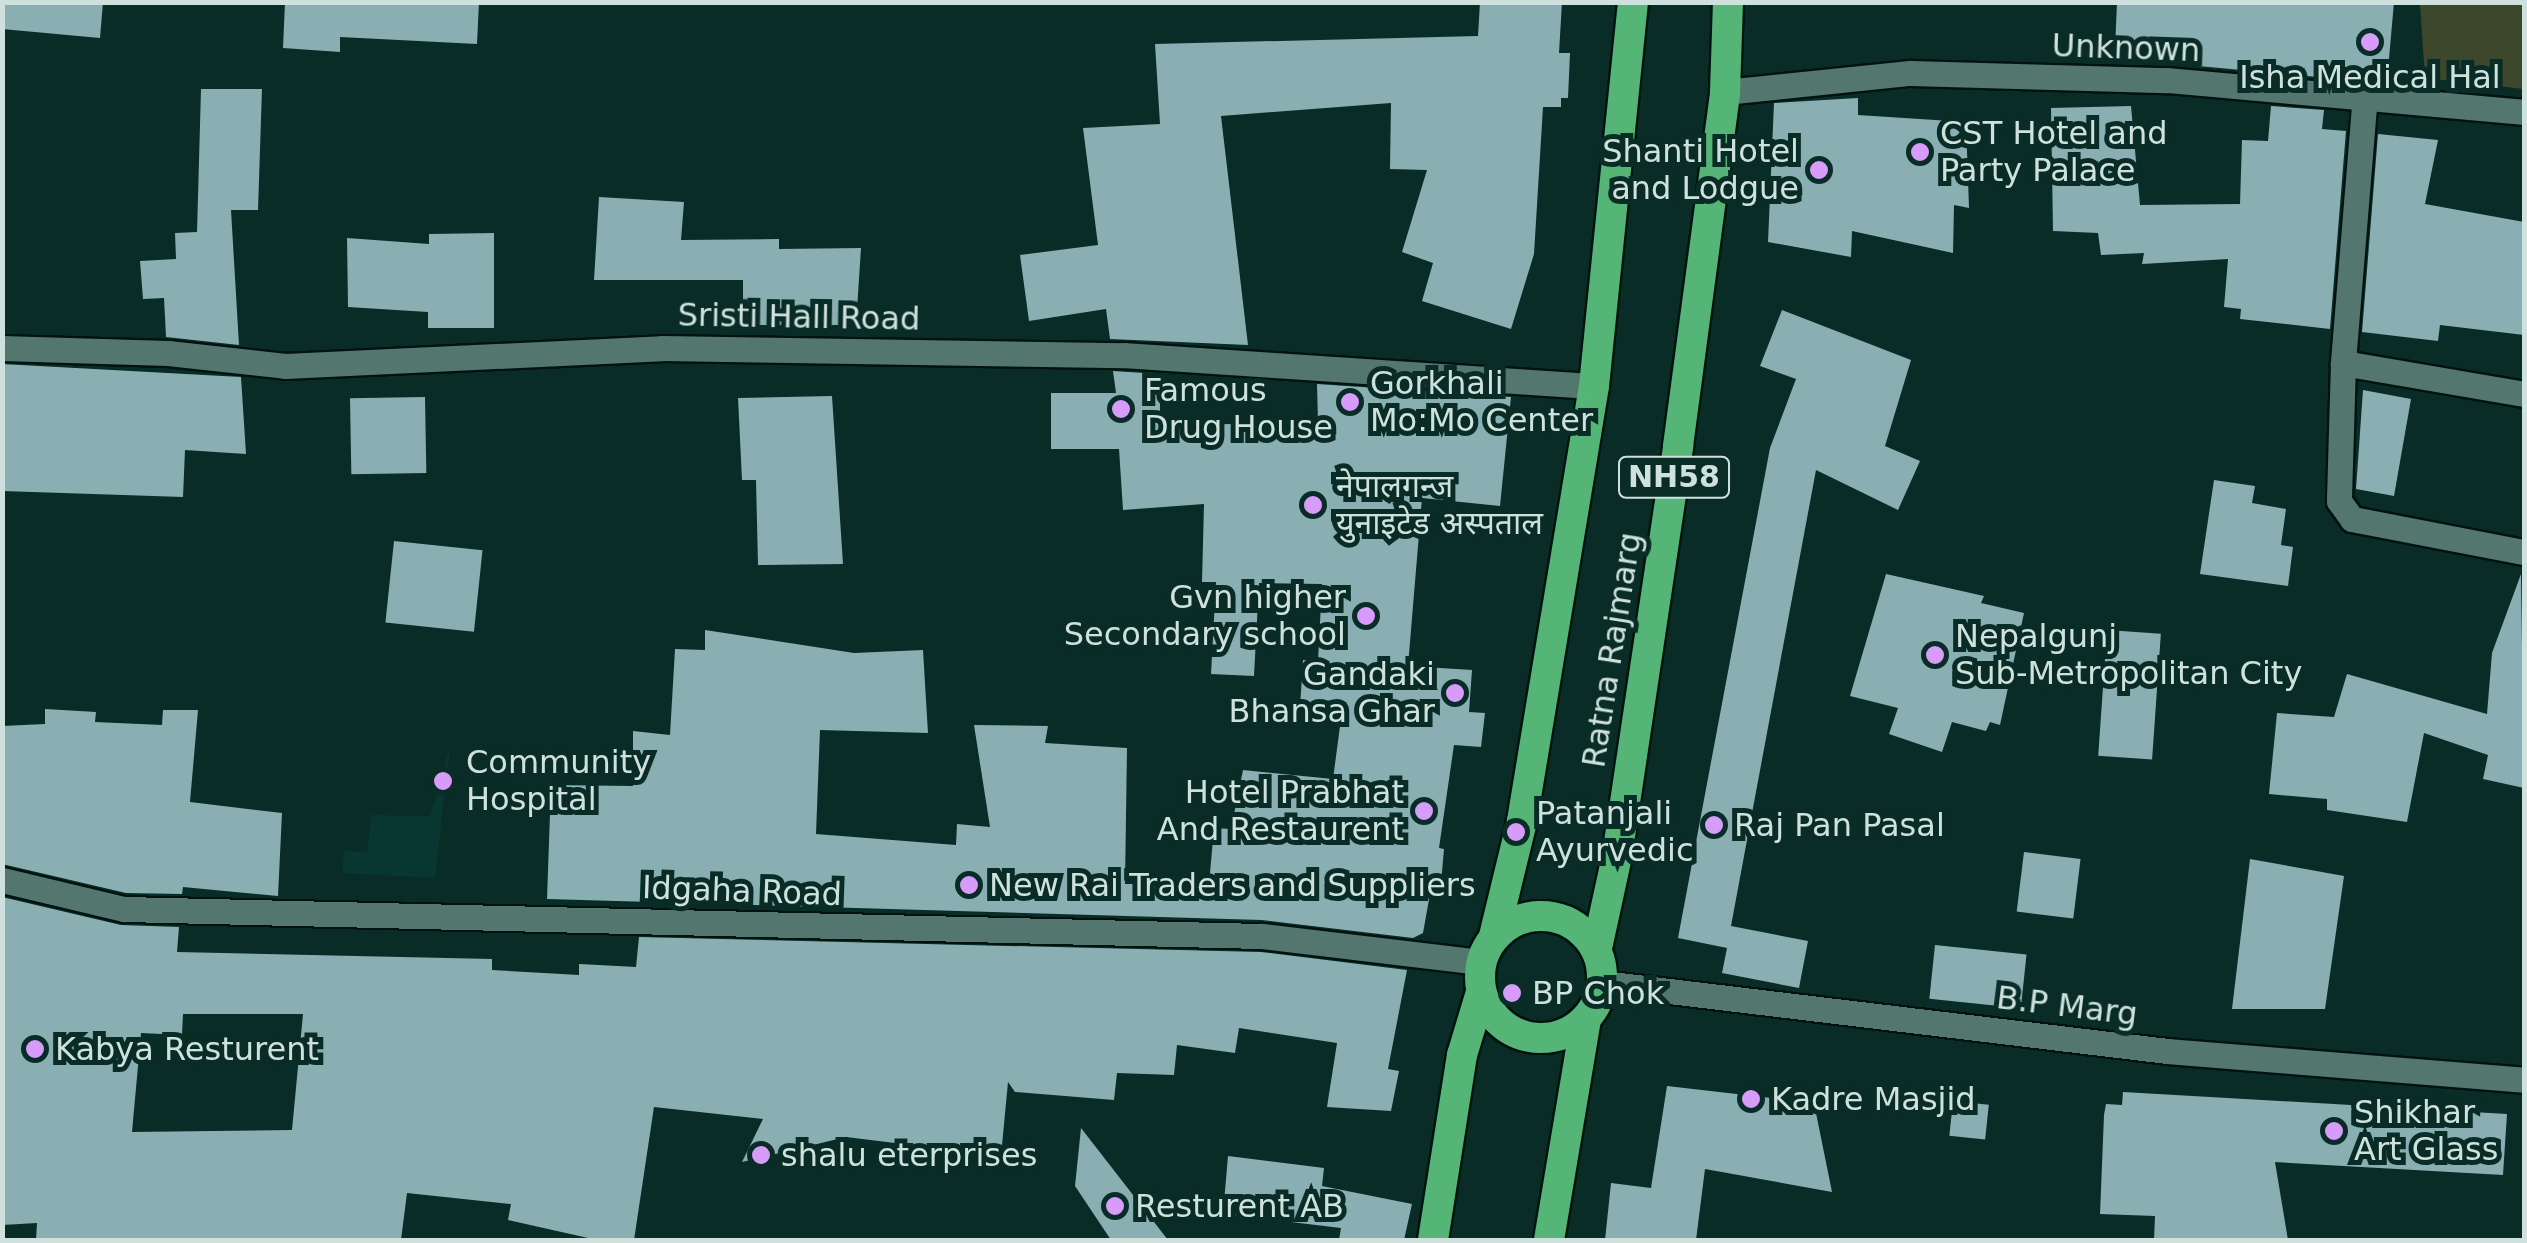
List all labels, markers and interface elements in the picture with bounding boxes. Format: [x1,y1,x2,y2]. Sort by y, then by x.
street label: Unknown [2051,26,2201,70]
marker: Isha Medical Hal [2359,31,2381,53]
place label: Isha Medical Hal [2239,58,2501,96]
place label: CST Hotel and Party Palace [1940,115,2168,190]
place label: Shanti Hotel and Lodgue [1602,133,1799,208]
marker: CST Hotel and Party Palace [1909,141,1931,163]
marker: Shanti Hotel and Lodgue [1808,159,1830,181]
street label: Sristi Hall Road [677,296,921,338]
place label: Gorkhali Mo:Mo Center [1370,365,1593,440]
place label: Famous Drug House [1144,372,1333,447]
marker: Gorkhali Mo:Mo Center [1339,391,1361,413]
marker: Famous Drug House [1108,396,1134,422]
road number: NH58 [1616,452,1732,502]
place label: नेपालगन्ज युनाइटेड अस्पताल [1336,468,1543,543]
marker: नेपालगन्ज युनाइटेड अस्पताल [1300,492,1326,518]
street label: Ratna Rajmarg [1574,530,1650,770]
place label: Gvn higher Secondary school [1064,579,1346,654]
marker: Gvn higher Secondary school [1355,605,1377,627]
place label: Nepalgunj Sub-Metropolitan City [1955,618,2302,693]
marker: Nepalgunj Sub-Metropolitan City [1924,644,1946,666]
place label: Gandaki Bhansa Ghar [1229,656,1435,731]
marker: Gandaki Bhansa Ghar [1444,682,1466,704]
place label: Community Hospital [466,744,651,819]
marker: Community Hospital [430,768,456,794]
place label: Hotel Prabhat And Restaurent [1157,774,1404,849]
place label: Patanjali Ayurvedic [1536,795,1694,870]
marker: Hotel Prabhat And Restaurent [1413,800,1435,822]
place label: Raj Pan Pasal [1734,806,1945,844]
marker: Raj Pan Pasal [1703,814,1725,836]
marker: Patanjali Ayurvedic [1505,821,1527,843]
place label: New Rai Traders and Suppliers [989,866,1476,904]
street label: Idgaha Road [641,868,843,914]
marker: New Rai Traders and Suppliers [958,874,980,896]
place label: BP Chok [1532,974,1664,1012]
street label: B.P Marg [1994,978,2140,1034]
marker: BP Chok [1501,982,1523,1004]
place label: Kabya Resturent [55,1030,319,1068]
marker: Kabya Resturent [24,1038,46,1060]
place label: Kadre Masjid [1771,1080,1976,1118]
marker: Kadre Masjid [1740,1088,1762,1110]
place label: Shikhar Art Glass [2354,1094,2498,1169]
marker: Shikhar Art Glass [2323,1120,2345,1142]
place label: shalu eterprises [781,1136,1037,1174]
marker: shalu eterprises [750,1144,772,1166]
place label: Resturent AB [1135,1187,1344,1225]
marker: Resturent AB [1104,1195,1126,1217]

